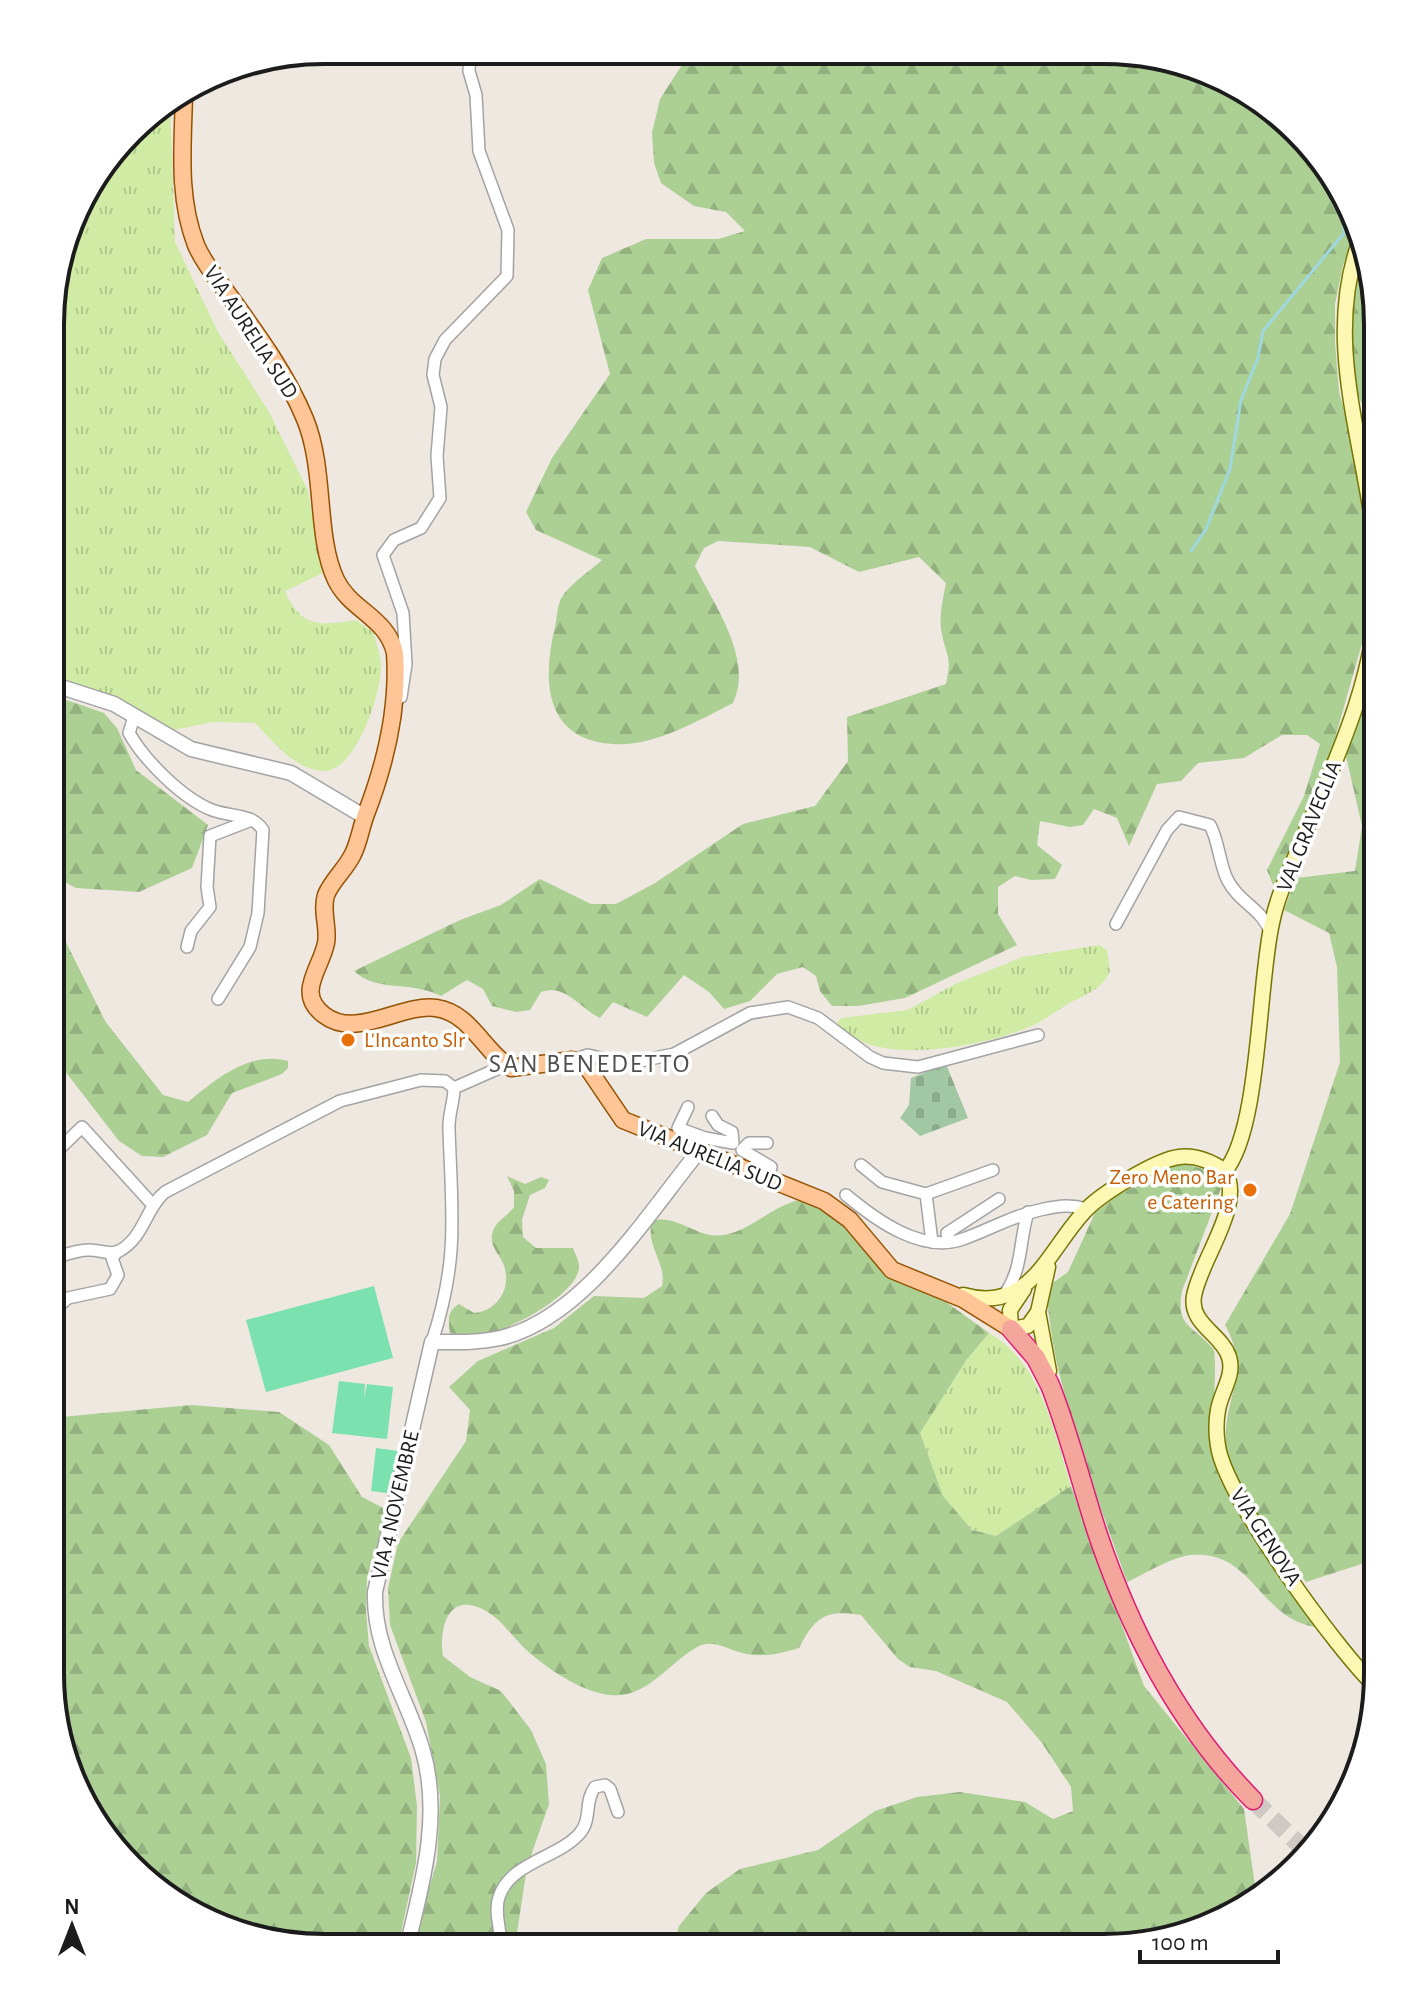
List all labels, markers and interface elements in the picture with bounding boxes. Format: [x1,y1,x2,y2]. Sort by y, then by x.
street label: VIA AURELIA SUD [200,262,302,402]
street label: VAL GRAVEGLIA [1273,757,1345,894]
place label: L'Incanto Slr [364,1029,465,1051]
marker: L'Incanto Slr [339,1031,357,1049]
district label: SAN BENEDETTO [489,1051,691,1077]
street label: VIA AURELIA SUD [635,1117,785,1195]
place label: Zero Meno Bar e Catering [1110,1166,1234,1213]
marker: Zero Meno Bar e Catering [1241,1181,1259,1199]
street label: VIA 4 NOVEMBRE [367,1428,423,1582]
street label: VIA GENOVA [1226,1484,1306,1590]
north arrow [32,1886,112,1966]
text: N [64,1896,80,1918]
scale bar [1140,1914,1278,1964]
text: 100 m [1152,1931,1209,1955]

